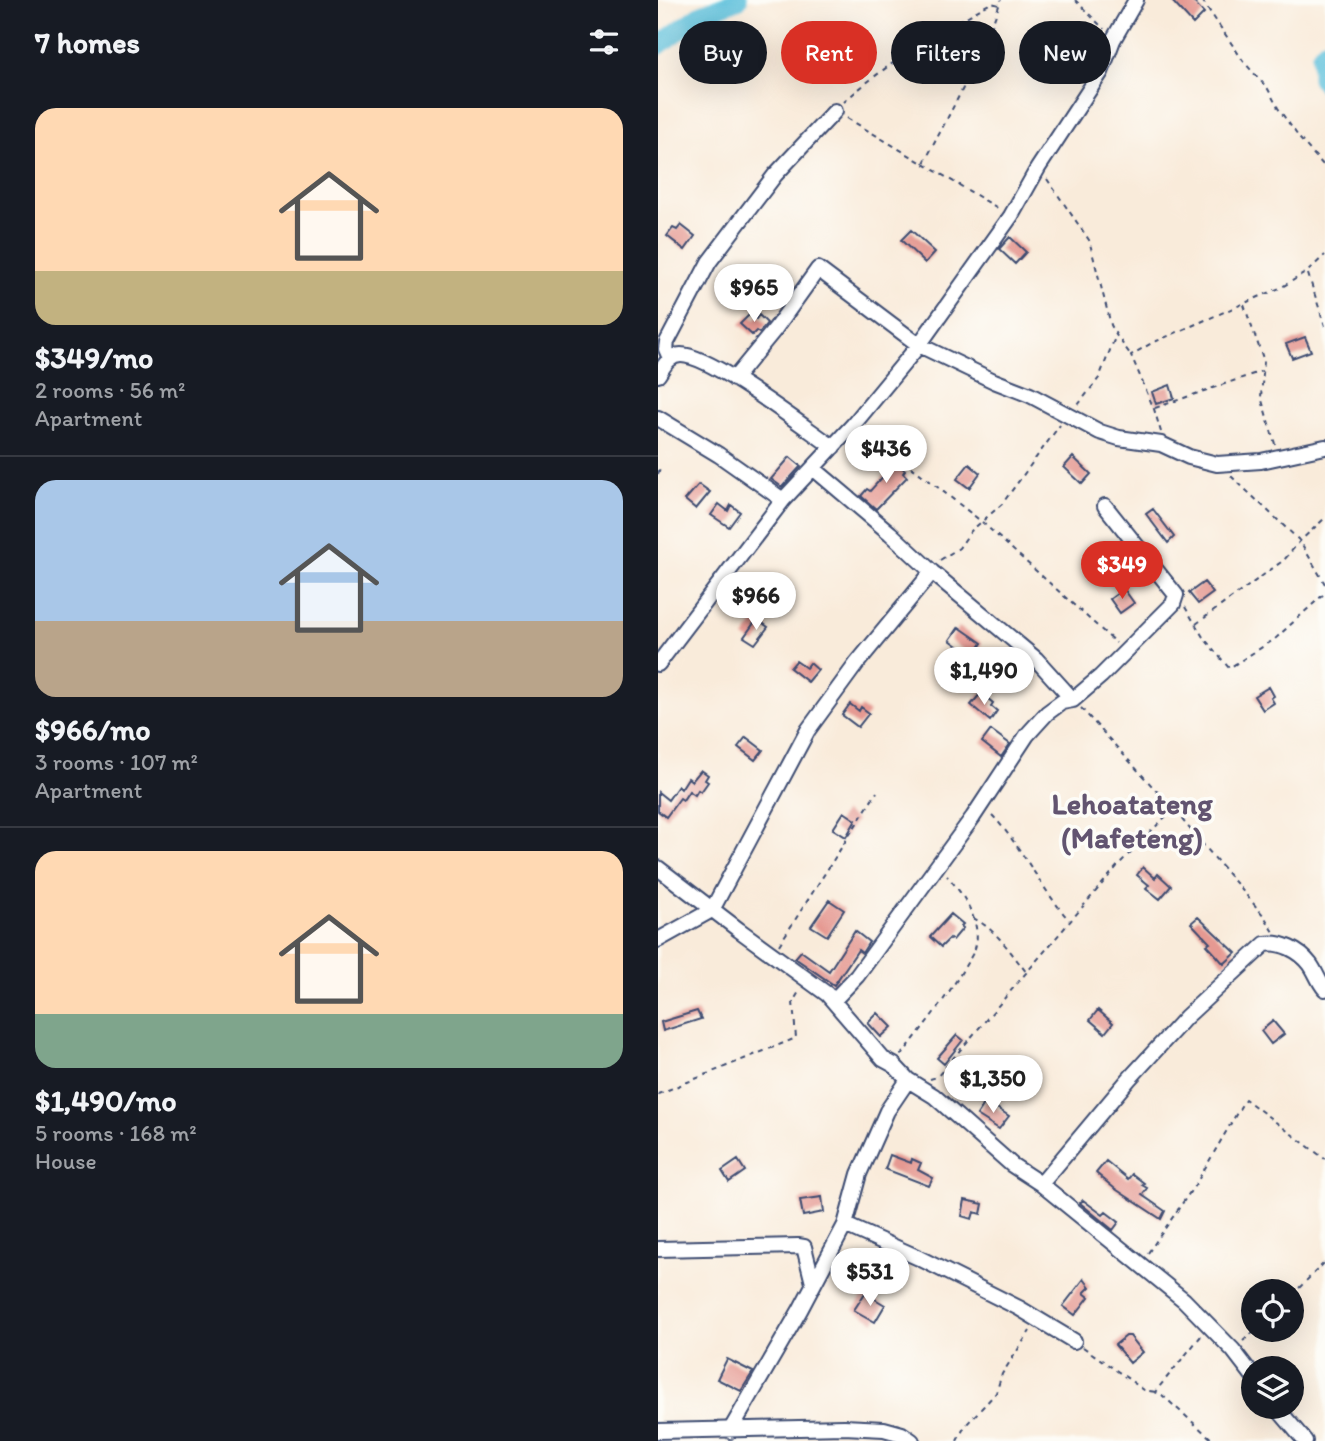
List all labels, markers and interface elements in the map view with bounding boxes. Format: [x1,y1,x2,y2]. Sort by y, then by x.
chip: Buy [679,21,767,84]
chip: Rent [781,21,877,84]
chip: Filters [891,21,1005,84]
chip: New [1019,21,1111,84]
icon: filters [585,23,623,61]
text: 7 homes [35,24,140,61]
icon: home [266,153,392,279]
pin: $965 [713,264,795,324]
text: $965 [730,273,778,301]
text: $349/mo [35,339,153,376]
text: 2 rooms · 56 m² [35,376,186,404]
text: Apartment [35,404,142,432]
pin: $436 [845,426,927,485]
text: $436 [861,434,911,462]
icon: home [266,525,392,651]
pin: $349 [1081,542,1163,601]
text: $349 [1097,550,1147,578]
pin: $966 [715,572,797,632]
text: $966 [732,581,780,609]
pin: $1,490 [927,648,1041,707]
text: $1,490 [950,656,1018,684]
text: $966/mo [35,711,151,748]
text: 3 rooms · 107 m² [35,748,198,776]
text: Apartment [35,776,142,804]
district label: Lehoatateng (Mafeteng) [1052,785,1213,856]
icon: home [266,896,392,1022]
pin: $1,350 [936,1056,1050,1115]
text: $1,350 [960,1064,1026,1092]
text: $1,490/mo [35,1082,177,1119]
text: 5 rooms · 168 m² [35,1119,197,1147]
text: House [35,1147,97,1175]
pin: $531 [829,1248,911,1308]
text: $531 [847,1257,893,1285]
map controls [1241,1279,1304,1419]
button: locate [1241,1279,1304,1342]
button: layers [1241,1356,1304,1419]

